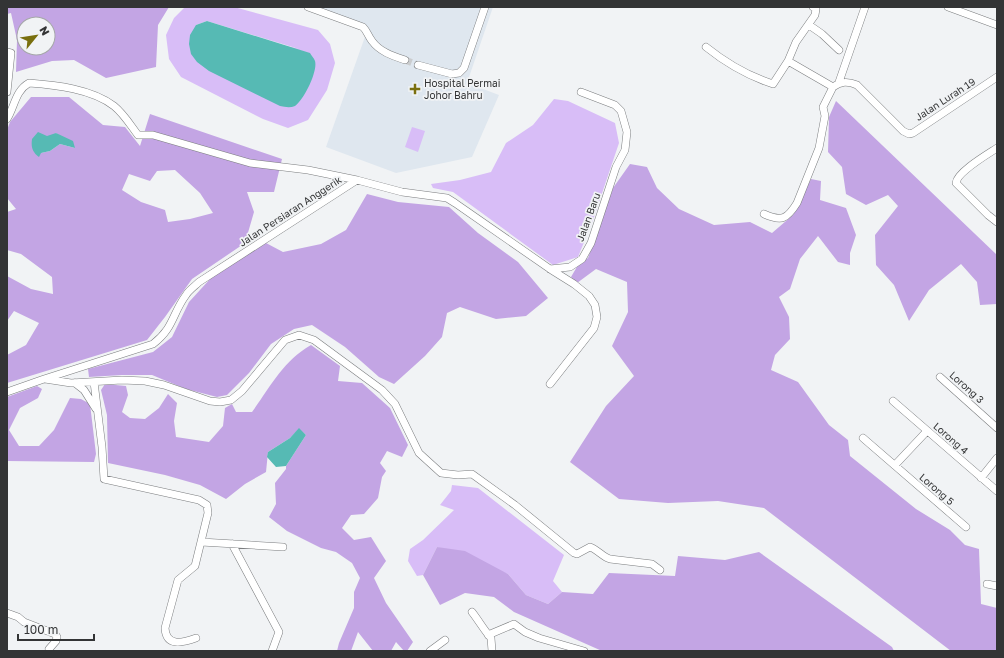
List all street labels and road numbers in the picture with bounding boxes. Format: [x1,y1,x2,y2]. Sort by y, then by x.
street label: Jalan Lurah 19 [913,75,977,123]
street label: Jalan Persiaran Anggerik [237,173,344,249]
street label: Jalan Baru [574,191,602,243]
street label: Lorong 3 [947,368,987,406]
street label: Lorong 4 [931,420,971,456]
street label: Lorong 5 [917,471,957,507]

